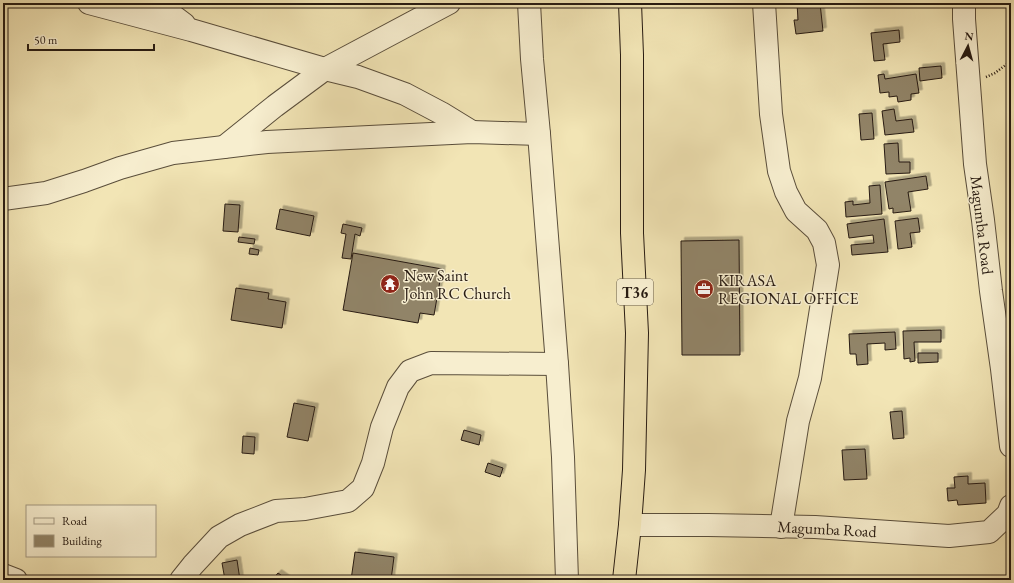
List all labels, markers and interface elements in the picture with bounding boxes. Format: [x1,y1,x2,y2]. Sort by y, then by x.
scale bar [28,26,154,52]
north arrow [948,26,988,66]
text: N [964,29,974,43]
text: 50 m [34,32,58,48]
street label: Magumba Road [966,174,999,276]
place label: New Saint John RC Church [402,265,511,304]
place label: KIRASA REGIONAL OFFICE [718,270,858,309]
temple icon: New Saint John RC Church [379,273,401,295]
office icon: KIRASA REGIONAL OFFICE [693,278,715,300]
road number: T36 [617,279,653,305]
legend [26,505,156,557]
text: Road [62,513,88,529]
street label: Magumba Road [777,516,878,542]
text: Building [62,533,103,549]

